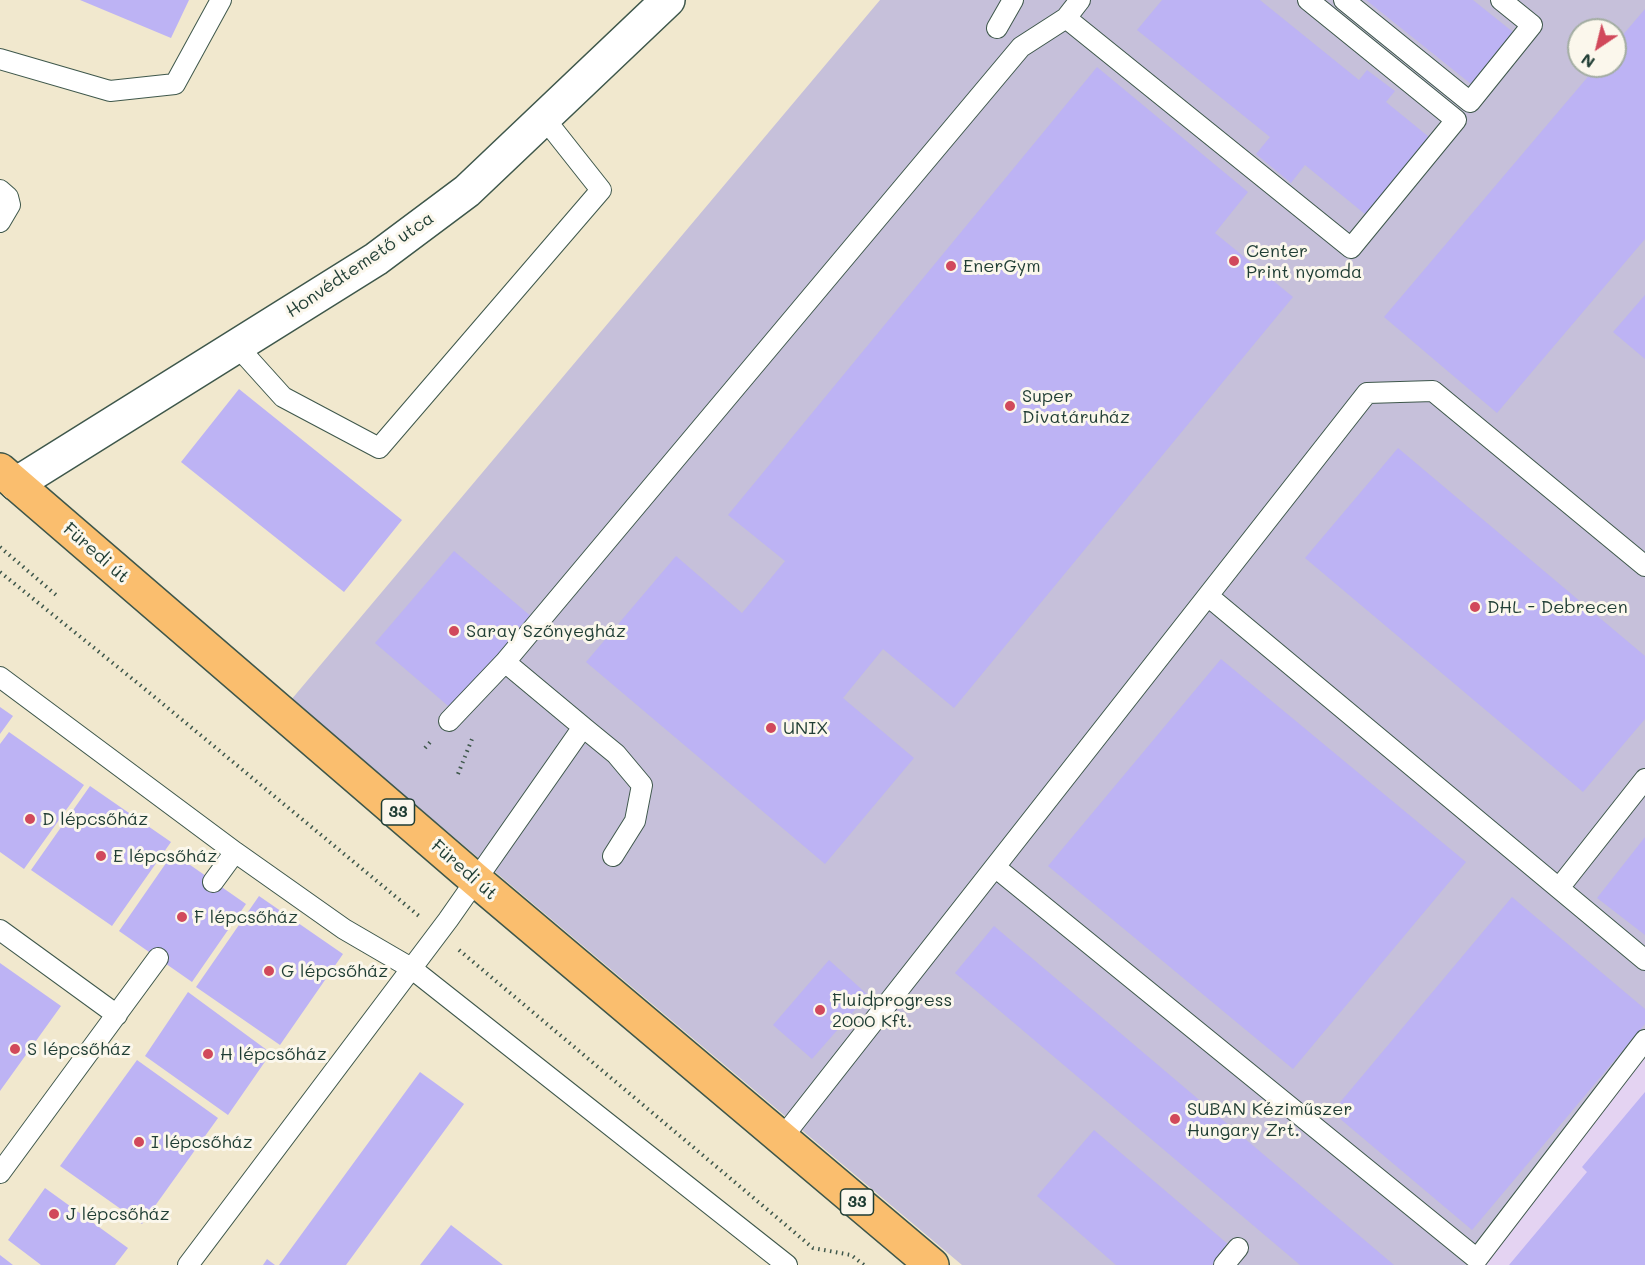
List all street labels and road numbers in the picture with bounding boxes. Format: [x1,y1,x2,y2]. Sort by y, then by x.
street label: Honvédtemető utca [282,208,438,322]
street label: Füredi út [59,518,133,588]
road number: 33 [382,799,414,825]
street label: Füredi út [427,835,501,905]
road number: 33 [840,1189,874,1215]

